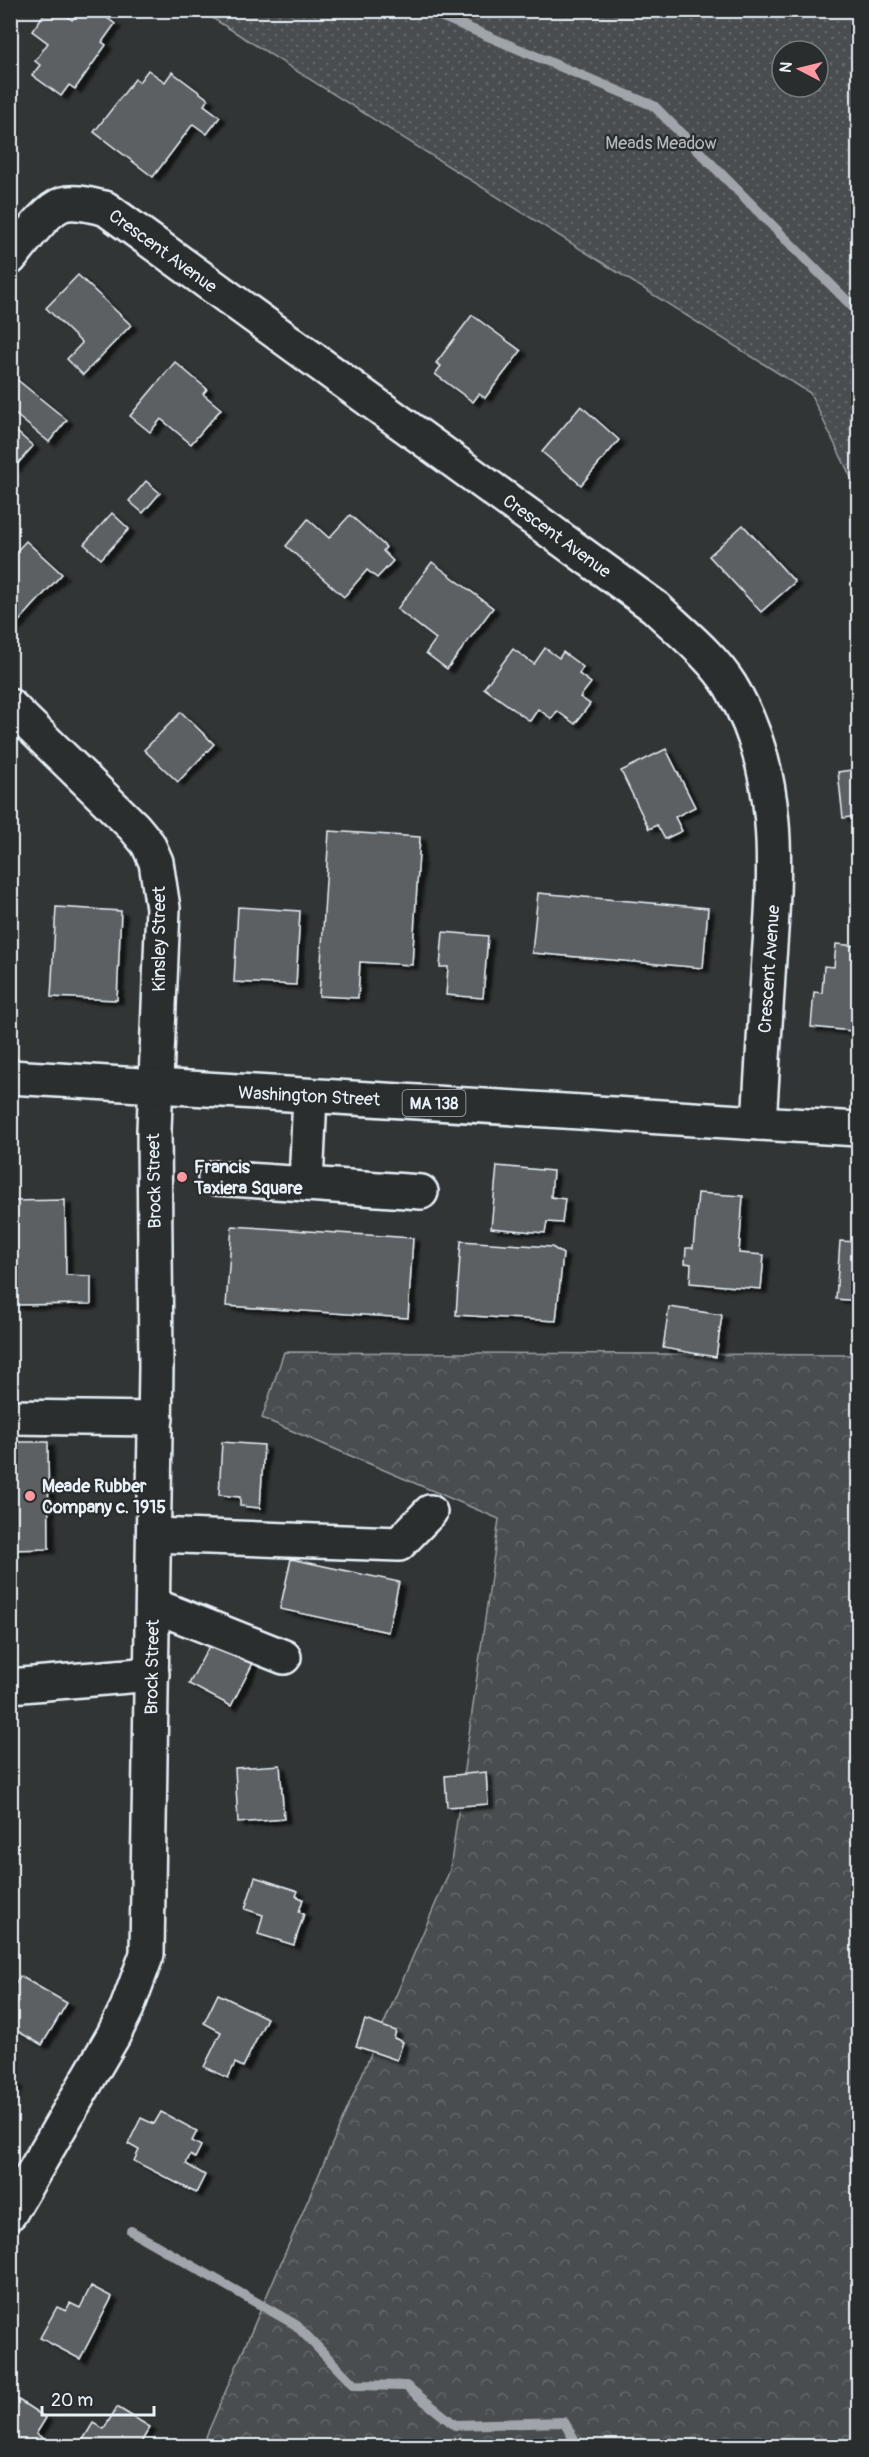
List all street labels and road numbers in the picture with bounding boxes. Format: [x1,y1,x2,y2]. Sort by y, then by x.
street label: Crescent Avenue [104,204,221,298]
street label: Crescent Avenue [498,489,615,583]
street label: Kinsley Street [148,886,171,992]
street label: Crescent Avenue [754,904,785,1034]
street label: Washington Street [237,1081,381,1112]
road number: MA 138 [402,1090,466,1116]
street label: Brock Street [142,1132,167,1229]
street label: Brock Street [140,1618,165,1715]

